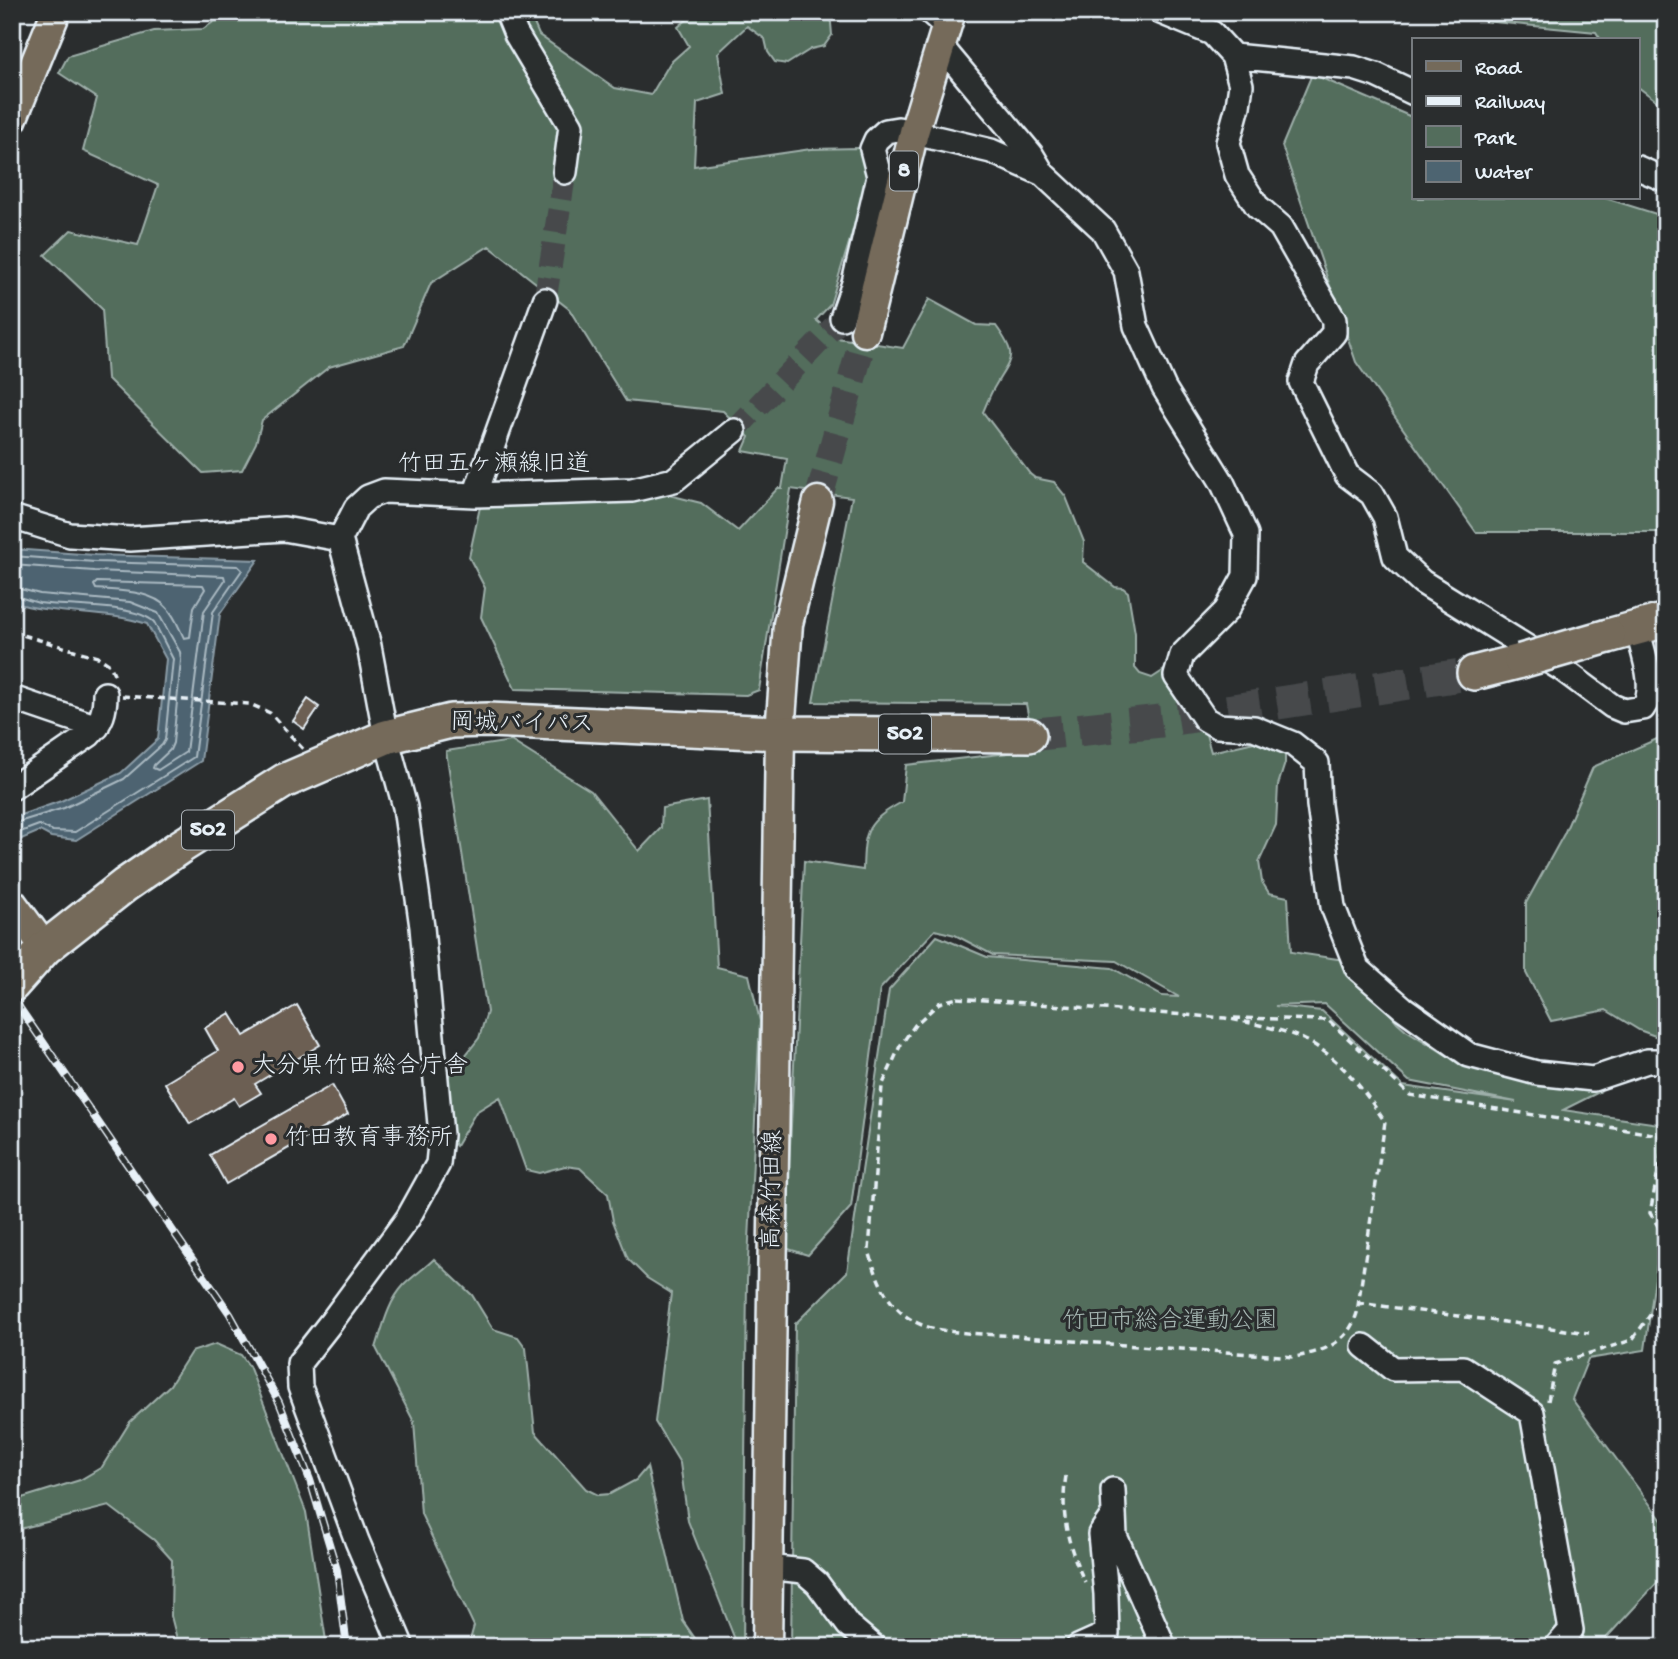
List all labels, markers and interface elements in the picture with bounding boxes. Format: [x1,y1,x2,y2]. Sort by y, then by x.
legend [1412,38,1640,200]
text: Road [1475,58,1523,83]
text: Railway [1475,92,1545,117]
text: Park [1474,128,1518,153]
road number: 8 [890,152,918,190]
text: Water [1475,162,1533,187]
street label: 竹田五ヶ瀬線旧道 [398,450,590,480]
street label: 岡城バイパス [450,708,594,741]
road number: 502 [879,714,931,754]
road number: 502 [182,810,234,850]
place label: 大分県竹田総合庁舎 [252,1052,468,1082]
marker: 大分県竹田総合庁舎 [230,1059,246,1075]
place label: 竹田教育事務所 [285,1124,453,1154]
street label: 高森竹田線 [757,1130,790,1250]
marker: 竹田教育事務所 [263,1131,279,1147]
park label: 竹田市総合運動公園 [1062,1307,1278,1337]

